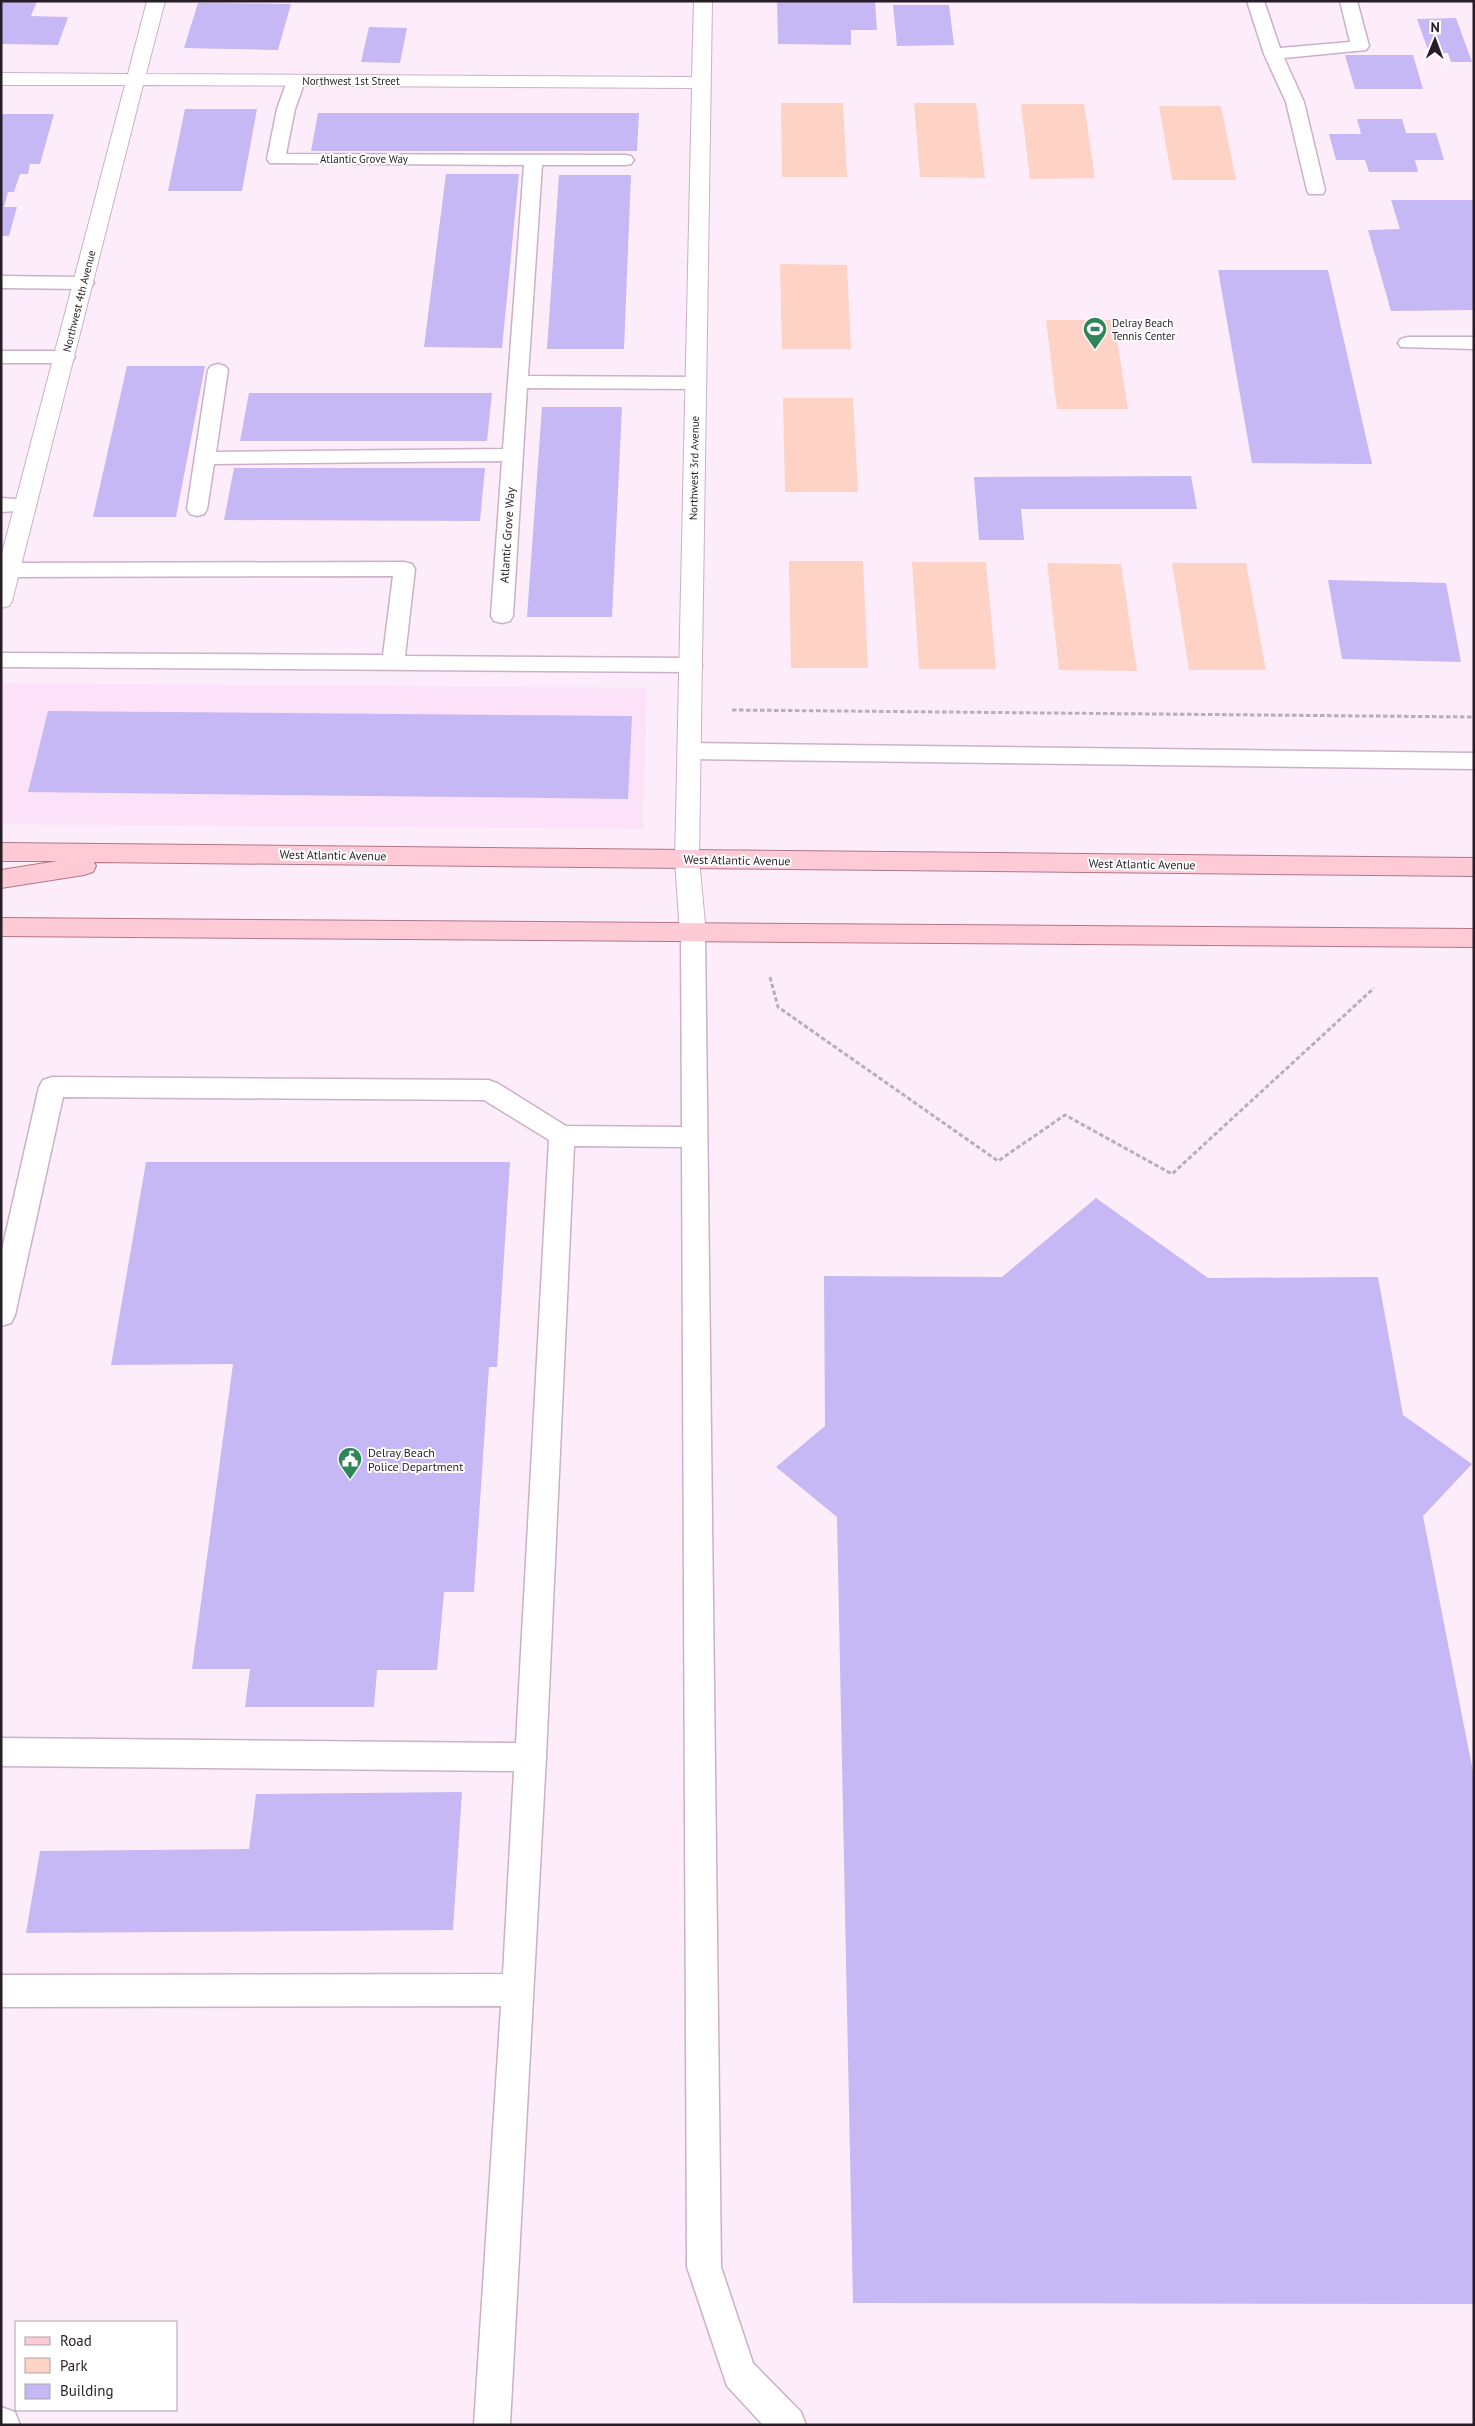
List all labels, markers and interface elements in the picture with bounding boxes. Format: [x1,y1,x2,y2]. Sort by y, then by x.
north arrow [1410,15,1460,65]
text: N [1430,18,1440,36]
street label: Northwest 1st Street [302,74,400,88]
street label: Atlantic Grove Way [320,152,409,166]
street label: Northwest 4th Avenue [60,248,99,353]
sports icon: Delray Beach Tennis Center [1082,316,1108,350]
place label: Delray Beach Tennis Center [1112,316,1176,343]
street label: Northwest 3rd Avenue [686,415,702,520]
street label: Atlantic Grove Way [496,486,518,583]
street label: West Atlantic Avenue [279,847,387,863]
street label: West Atlantic Avenue [683,852,791,868]
street label: West Atlantic Avenue [1088,856,1196,872]
place label: Delray Beach Police Department [368,1445,463,1474]
public building icon: Delray Beach Police Department [337,1446,363,1480]
legend [15,2321,178,2411]
text: Road [60,2331,92,2350]
text: Park [60,2356,88,2375]
text: Building [60,2381,114,2400]

